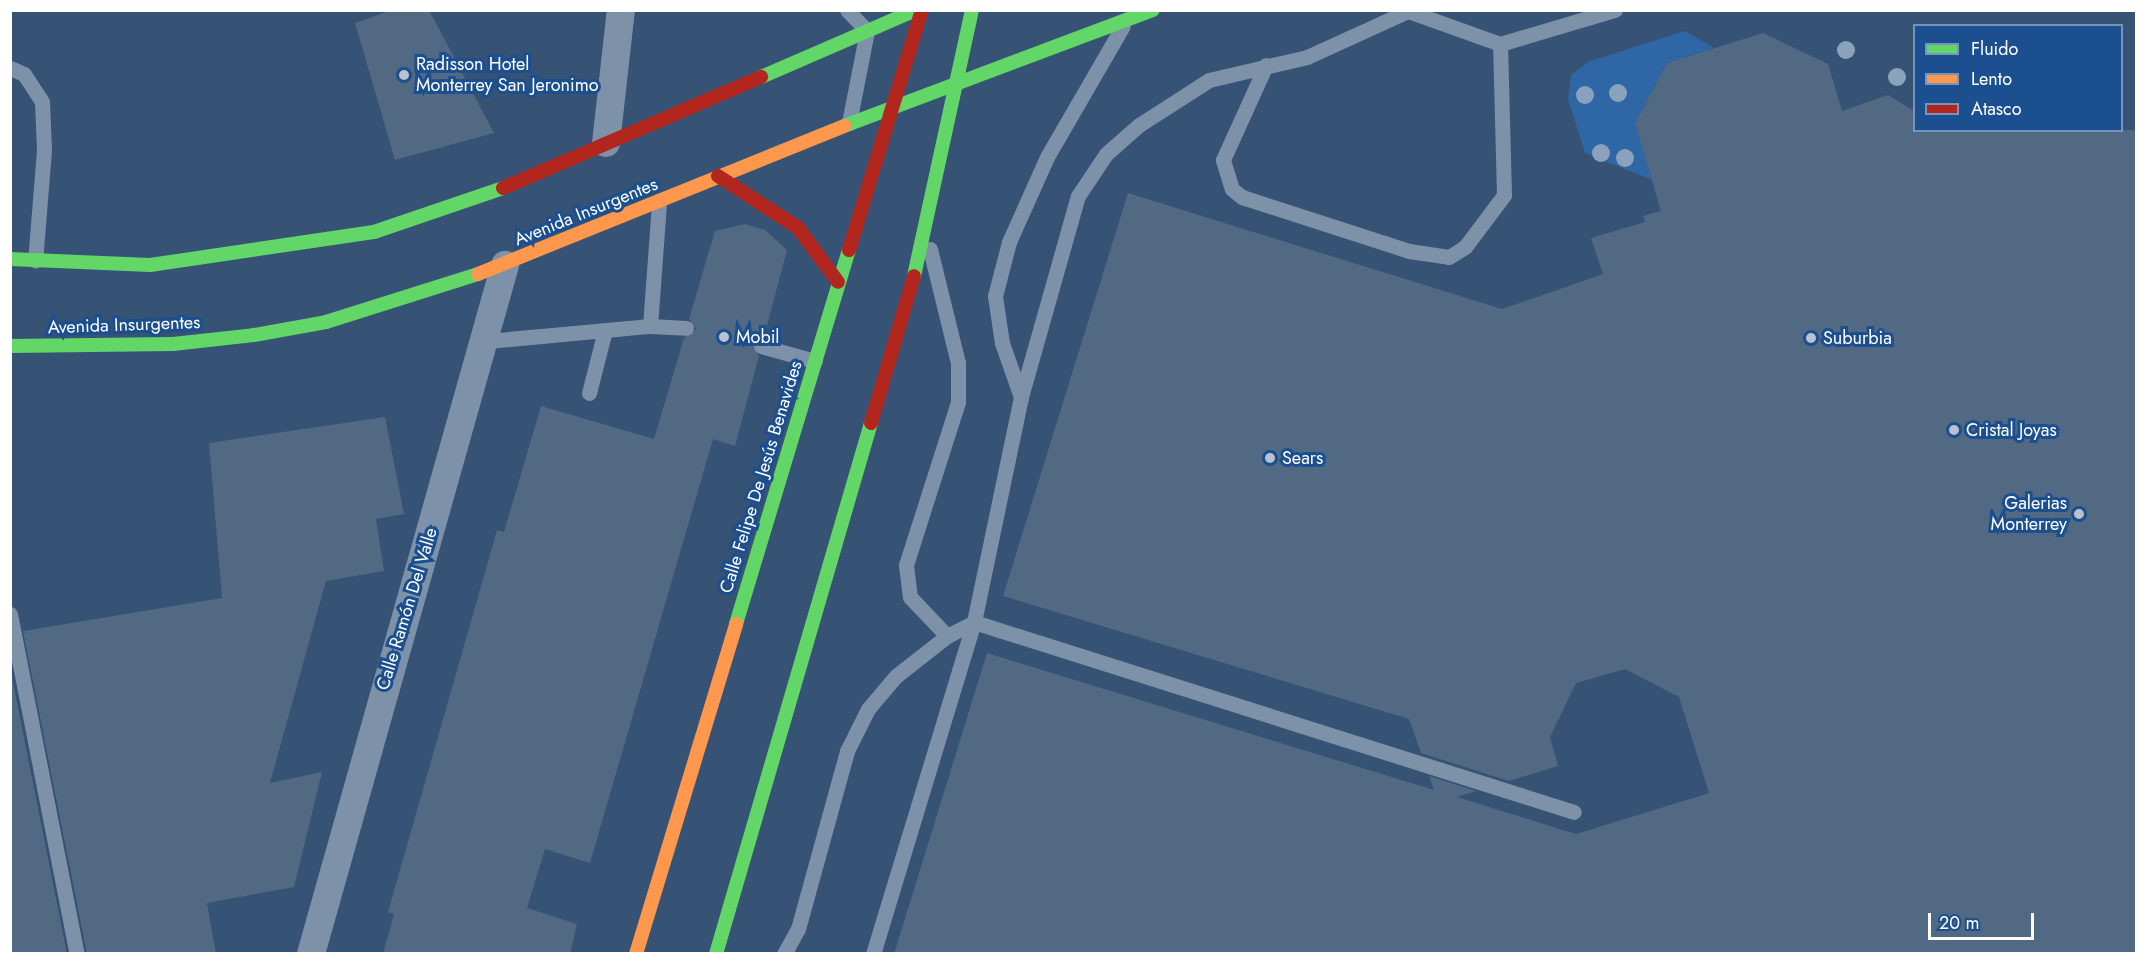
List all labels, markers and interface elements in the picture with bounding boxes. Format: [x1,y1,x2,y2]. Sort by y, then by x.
legend [1913,24,2123,132]
text: Fluido [1971,36,2018,62]
place label: Radisson Hotel Monterrey San Jeronimo [416,54,599,97]
text: Lento [1971,66,2012,92]
marker: Radisson Hotel Monterrey San Jeronimo [397,68,411,82]
text: Atasco [1971,96,2022,122]
street label: Avenida Insurgentes [511,173,661,251]
street label: Avenida Insurgentes [47,312,201,338]
place label: Mobil [736,326,779,348]
place label: Suburbia [1823,327,1892,349]
marker: Mobil [717,330,731,344]
marker: Suburbia [1804,331,1818,345]
street label: Calle Felipe De Jesús Benavides [715,358,807,596]
place label: Cristal Joyas [1966,419,2057,441]
marker: Cristal Joyas [1947,423,1961,437]
place label: Sears [1282,447,1323,469]
marker: Sears [1263,451,1277,465]
place label: Galerias Monterrey [1991,493,2067,536]
marker: Galerias Monterrey [2072,507,2086,521]
street label: Calle Ramón Del Valle [372,525,442,693]
scale bar [1931,901,2038,939]
text: 20 m [1939,910,1979,936]

